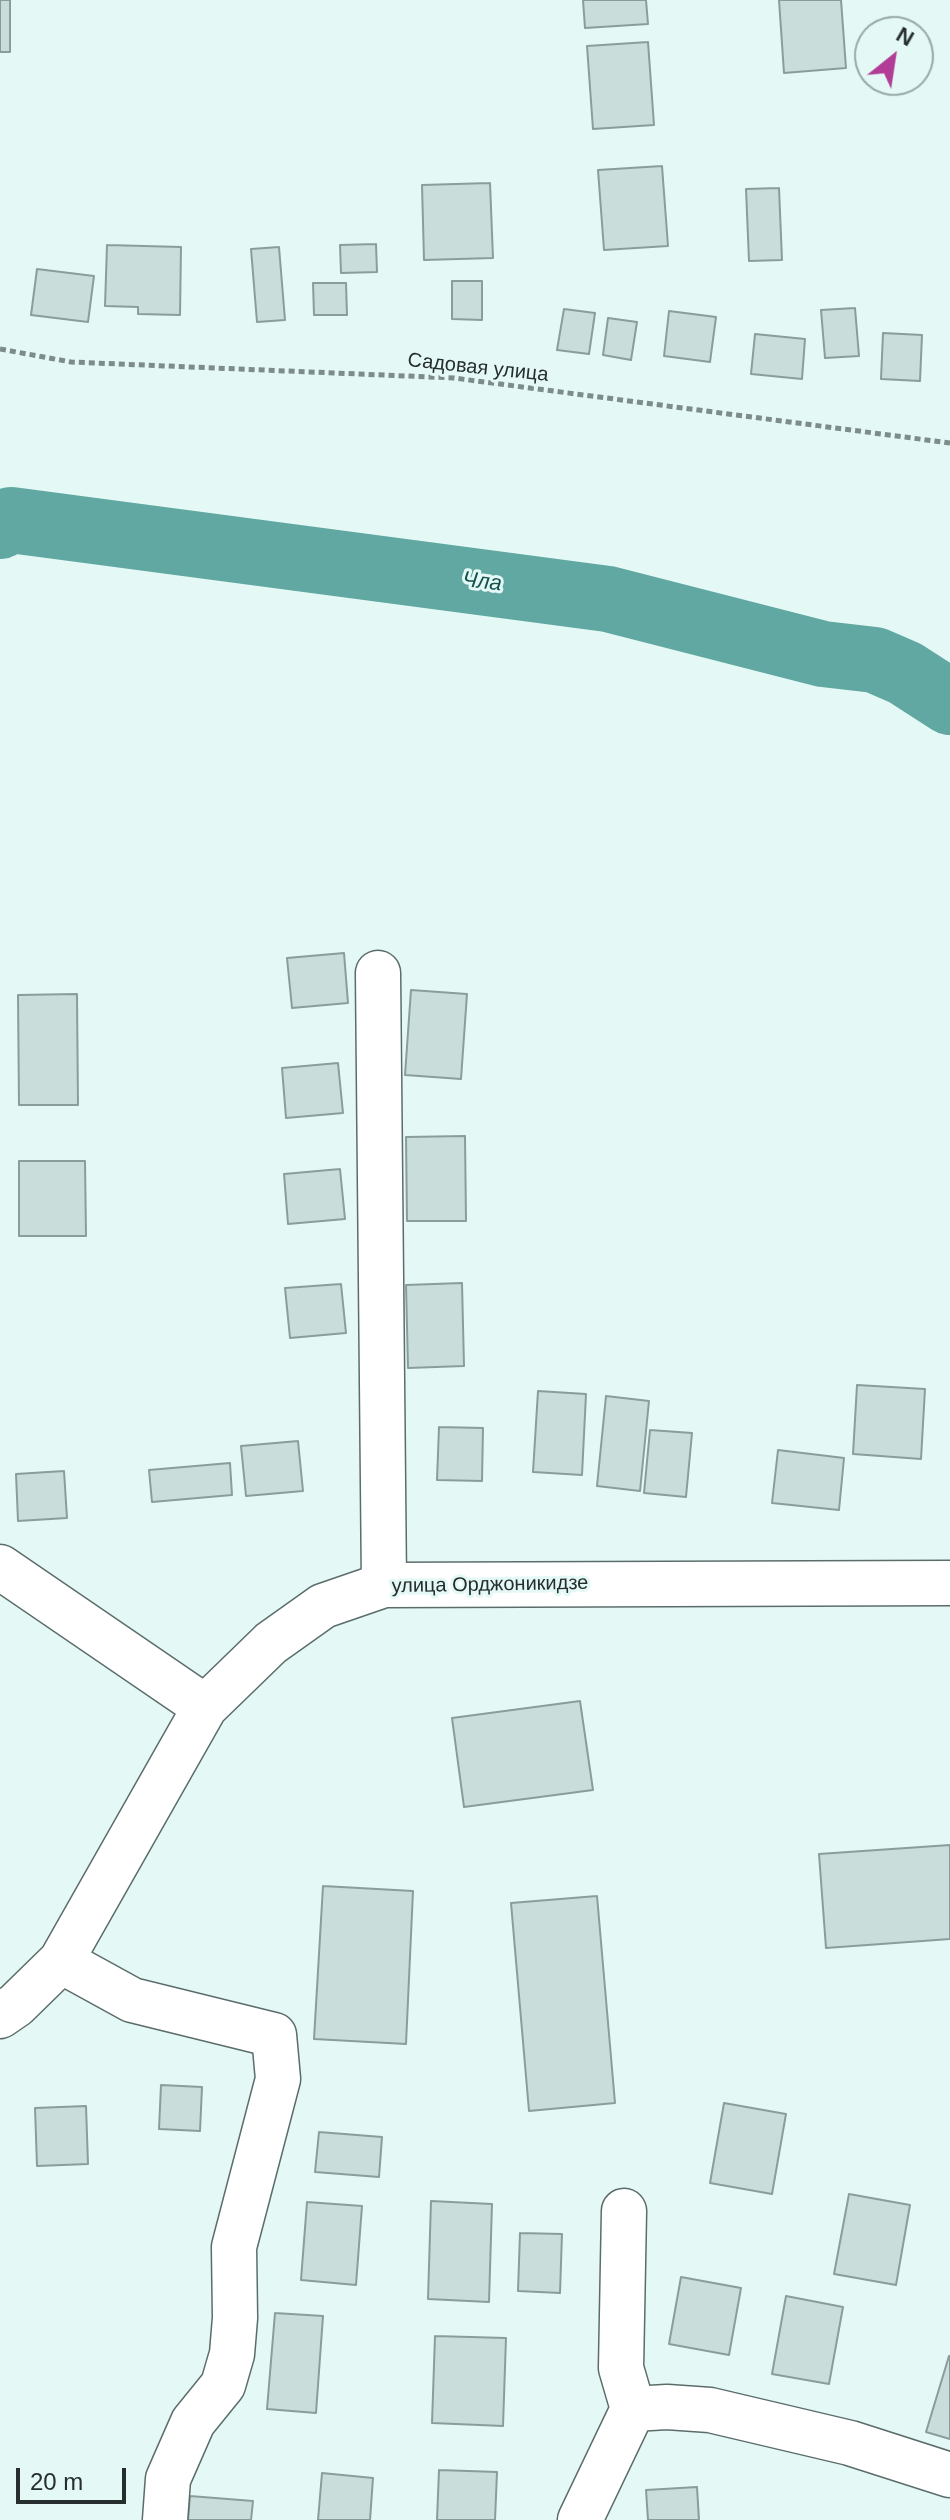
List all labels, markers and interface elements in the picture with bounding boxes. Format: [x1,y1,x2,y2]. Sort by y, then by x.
north arrow [854,16,934,96]
text: N [892,22,918,51]
street label: Садовая улица [406,349,550,387]
water label: Чла [461,566,503,598]
street label: улица Орджоникидзе [391,1571,589,1599]
scale bar [20,2452,130,2502]
text: 20 m [30,2468,83,2495]

